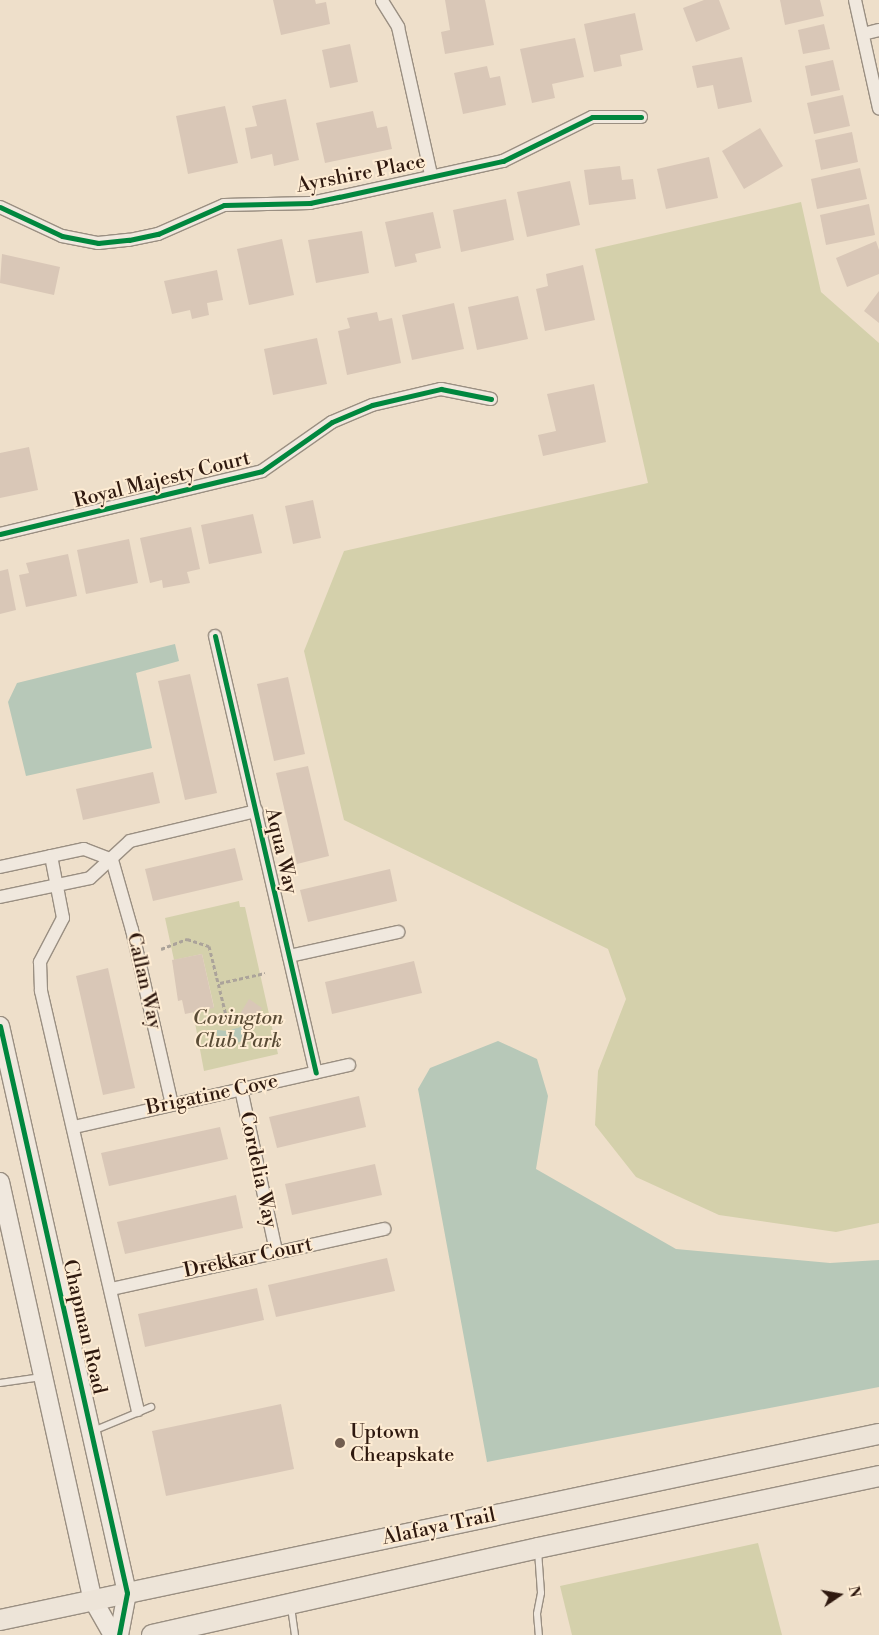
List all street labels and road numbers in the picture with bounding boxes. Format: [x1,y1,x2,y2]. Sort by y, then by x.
street label: Ayrshire Place [294,150,428,198]
street label: Royal Majesty Court [71,446,253,514]
street label: Aqua Way [259,805,303,897]
street label: Callan Way [121,930,167,1032]
street label: Brigatine Cove [144,1069,280,1121]
street label: Cordelia Way [234,1110,282,1230]
street label: Drekkar Court [181,1233,315,1283]
street label: Chapman Road [57,1257,111,1397]
street label: Alafaya Trail [380,1503,498,1551]

